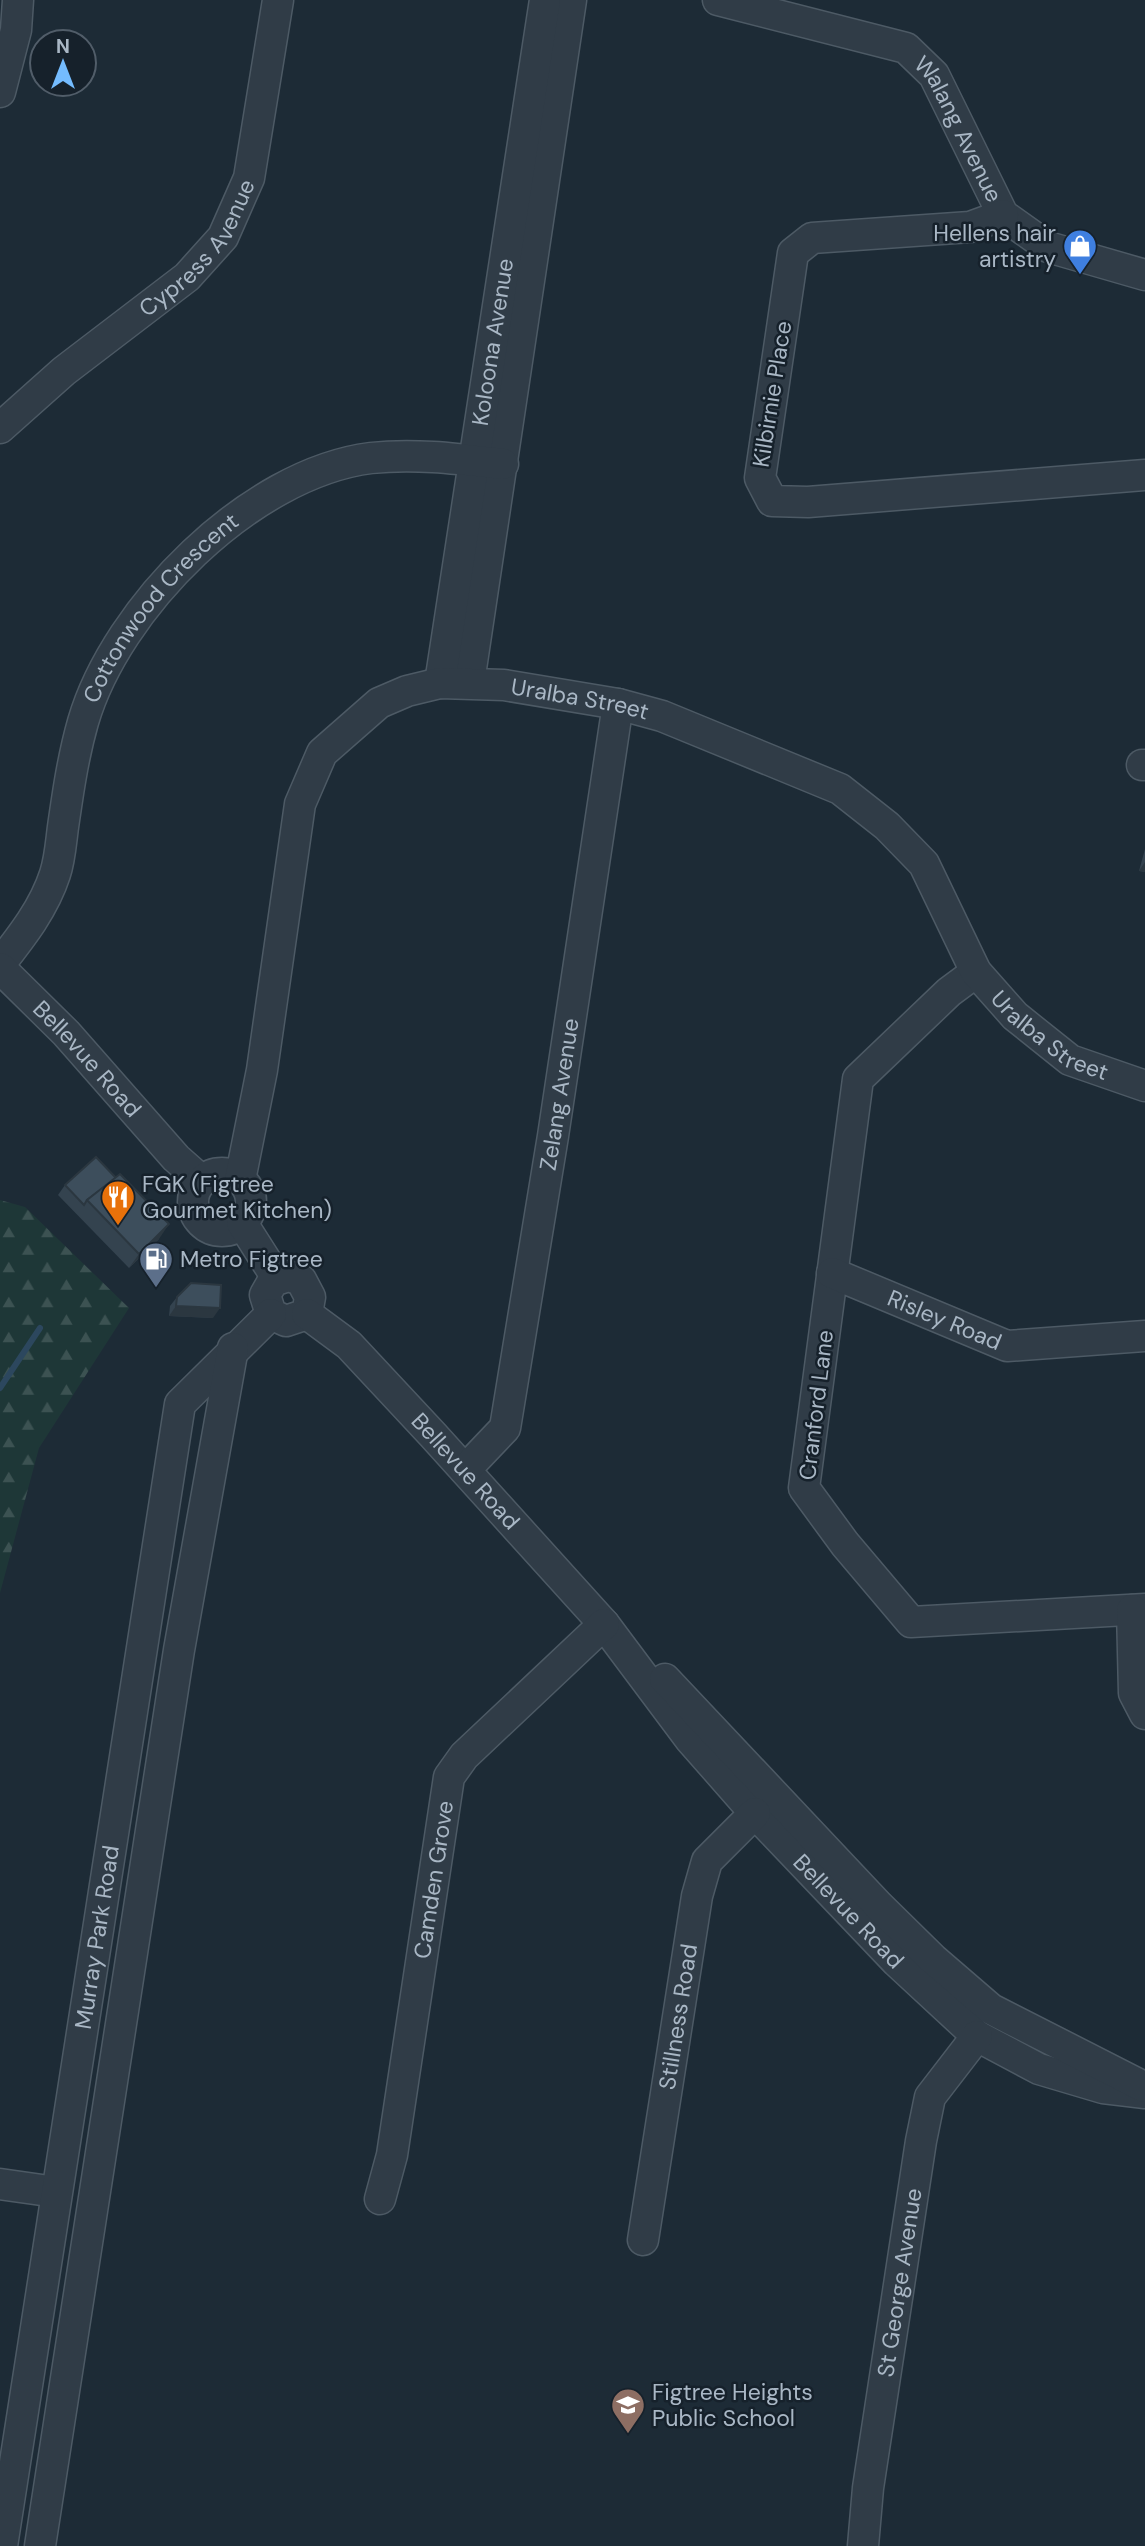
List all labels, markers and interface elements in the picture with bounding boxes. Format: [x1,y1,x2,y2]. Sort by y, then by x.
north arrow [28,28,98,98]
text: N [56,34,70,59]
street label: Walang Avenue [908,49,1009,207]
street label: Cypress Avenue [133,174,262,323]
place label: Hellens hair artistry [933,218,1056,274]
shop icon: Hellens hair artistry [1061,227,1099,276]
street label: Koloona Avenue [465,256,520,428]
street label: Kilbirnie Place [746,319,798,469]
street label: Cottonwood Crescent [76,506,245,707]
street label: Uralba Street [509,671,652,727]
street label: Uralba Street [984,984,1112,1087]
street label: Bellevue Road [27,994,148,1123]
street label: Zelang Avenue [533,1016,586,1173]
place label: FGK (Figtree Gourmet Kitchen) [142,1169,332,1225]
restaurant icon: FGK (Figtree Gourmet Kitchen) [99,1178,137,1227]
fuel station icon: Metro Figtree [137,1240,175,1289]
place label: Metro Figtree [180,1244,323,1274]
street label: Risley Road [883,1283,1006,1357]
street label: Cranford Lane [792,1328,840,1482]
street label: Bellevue Road [405,1406,526,1536]
street label: Camden Grove [407,1799,460,1961]
street label: Murray Park Road [68,1843,126,2031]
street label: Bellevue Road [787,1847,911,1975]
street label: Stillness Road [652,1942,704,2092]
street label: St George Avenue [870,2186,929,2379]
place label: Figtree Heights Public School [652,2377,813,2433]
school or university icon: Figtree Heights Public School [609,2386,647,2435]

